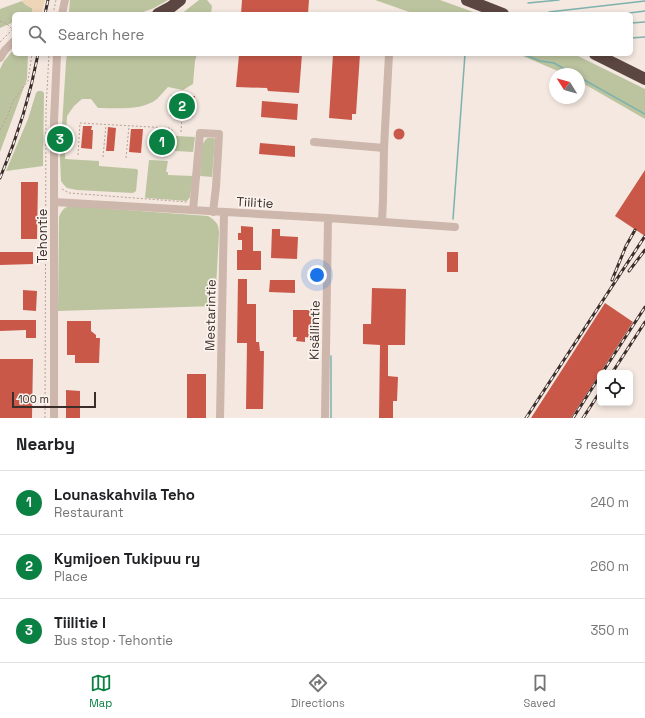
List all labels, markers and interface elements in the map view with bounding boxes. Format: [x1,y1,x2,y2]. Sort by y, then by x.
search box [12,12,633,56]
icon: search [26,23,48,45]
text: Search here [58,25,144,44]
north arrow [549,68,585,104]
pin: 2 [169,91,195,121]
pin: 3 [47,124,73,154]
pin: 1 [149,127,175,157]
street label: Tiilitie [236,193,274,212]
street label: Tehontie [34,209,51,263]
your location [307,265,327,285]
street label: Mestarintie [201,279,220,351]
street label: Kisällintie [305,300,324,360]
map controls [597,370,633,406]
button: locate [597,370,633,406]
scale bar [12,390,96,409]
text: 100 m [18,392,49,406]
text: Nearby [16,433,75,455]
text: 3 results [575,436,629,453]
text: Lounaskahvila Teho [54,485,195,504]
text: 1 [26,494,32,511]
text: 240 m [591,494,629,511]
text: Restaurant [54,504,124,521]
text: Kymijoen Tukipuu ry [54,549,200,568]
text: 2 [25,558,33,575]
text: 260 m [590,558,629,575]
text: Place [54,568,88,585]
text: Tiilitie I [54,613,106,632]
text: 3 [25,622,33,639]
text: 350 m [591,622,629,639]
text: Bus stop · Tehontie [54,632,173,649]
tab: Map [89,672,112,710]
tab: Directions [291,672,345,710]
tab: Saved [524,672,556,710]

